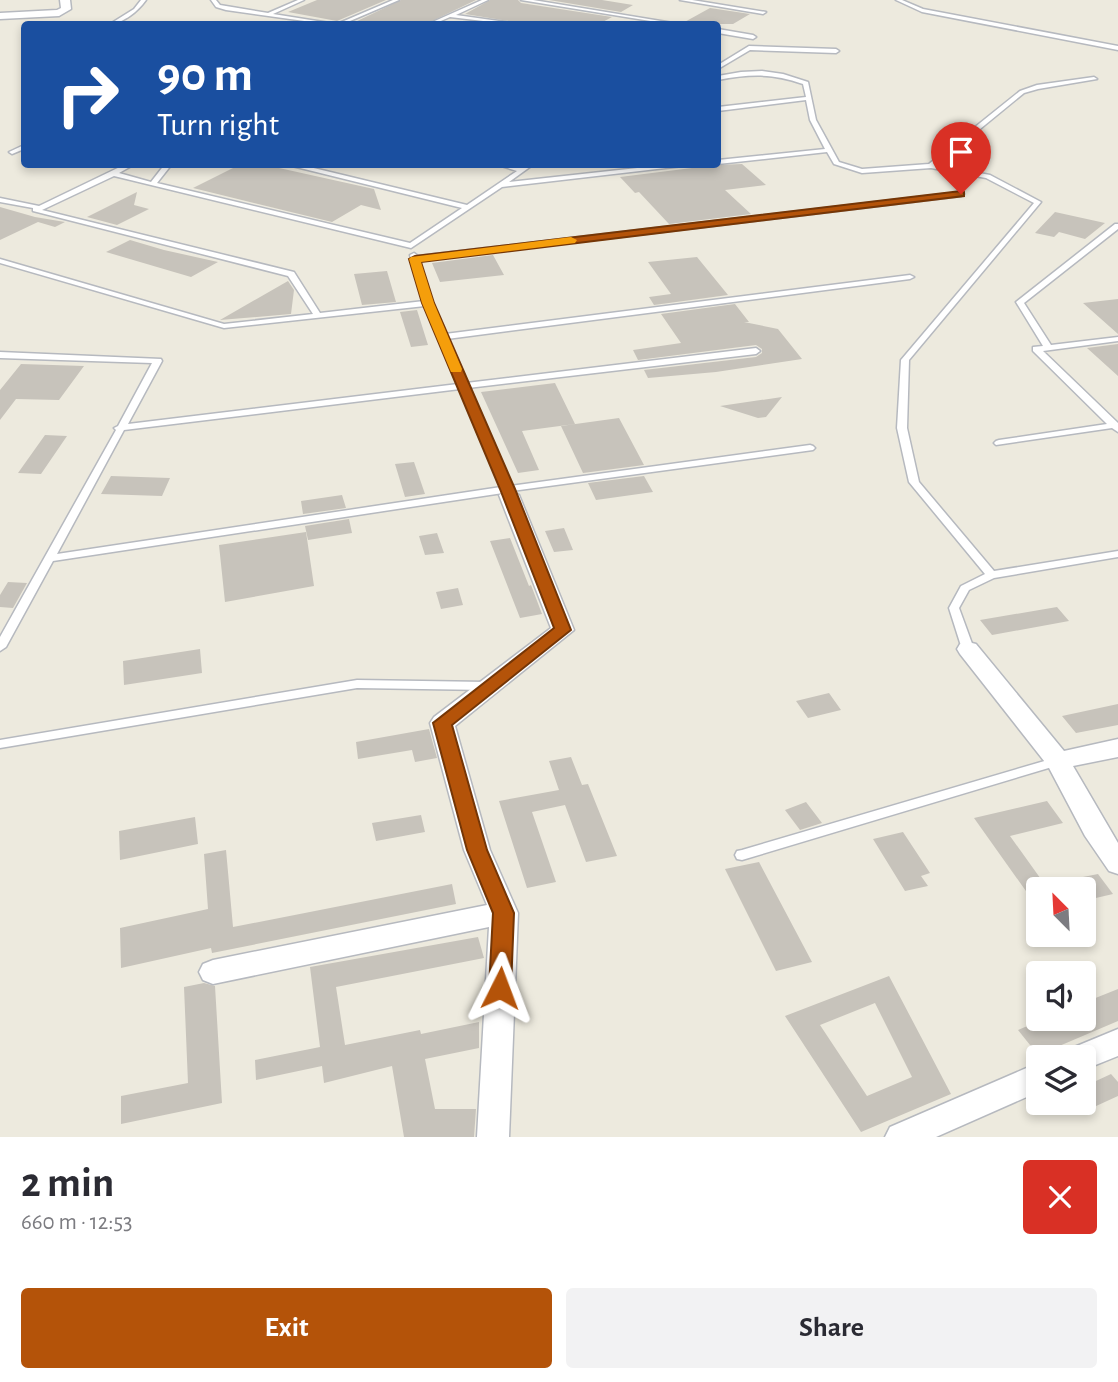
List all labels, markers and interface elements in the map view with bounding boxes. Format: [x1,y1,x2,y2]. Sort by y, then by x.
icon: right [42,49,133,140]
text: 90 m [157,51,253,100]
text: Turn right [157,109,279,141]
pin [931,122,991,194]
icon: arrive [942,133,980,171]
north arrow [1026,877,1096,947]
map controls [1026,877,1096,1115]
position arrow [463,951,537,1025]
button: sound [1026,961,1096,1031]
button: layers [1026,1045,1096,1115]
button: close [1023,1160,1097,1234]
text: 2 min [21,1162,114,1204]
text: 660 m · 12:53 [21,1211,133,1234]
button: Exit [21,1288,552,1368]
button: Share [566,1288,1097,1368]

